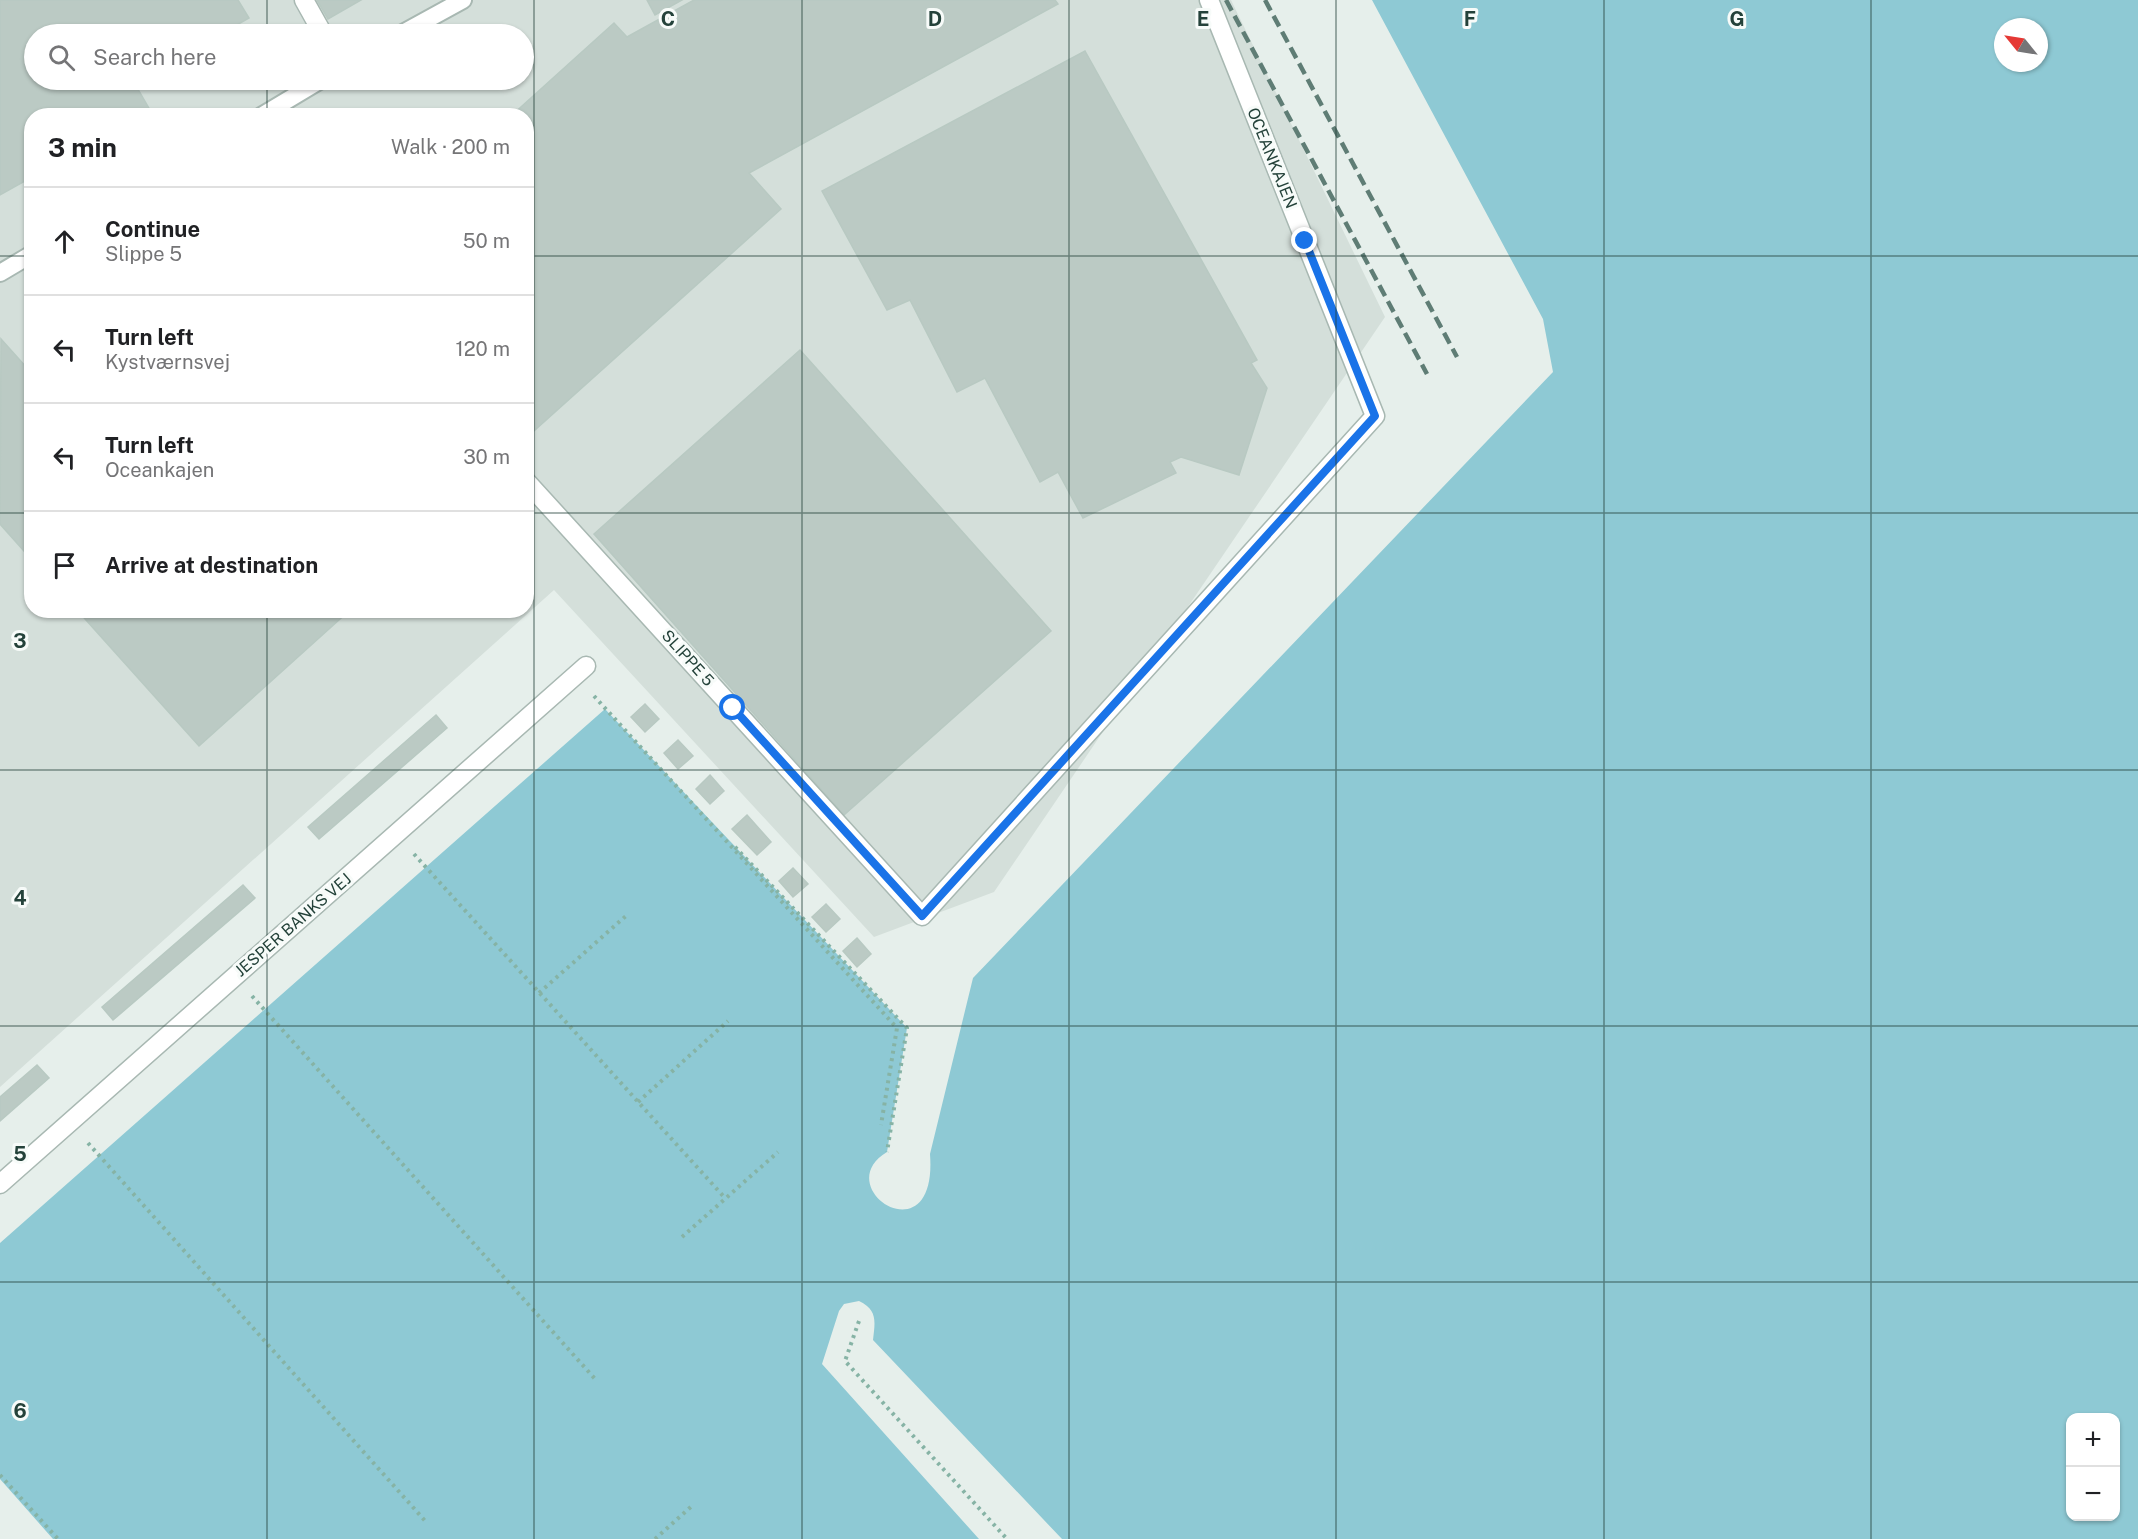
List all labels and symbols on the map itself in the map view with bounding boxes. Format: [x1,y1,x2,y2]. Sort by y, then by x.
text: C [661,7,675,31]
text: D [928,7,942,31]
text: E [1197,7,1209,31]
text: F [1464,7,1476,31]
text: G [1729,7,1745,31]
north arrow [1994,18,2048,72]
street label: OCEANKAJEN [1243,105,1301,211]
route end [1291,227,1317,253]
street label: SLIPPE 5 [658,626,718,690]
text: 3 [13,629,27,653]
route start [719,694,745,720]
street label: JESPER BANKS VEJ [231,869,355,981]
text: 4 [13,886,27,910]
text: 5 [13,1142,27,1166]
text: 6 [13,1399,27,1423]

